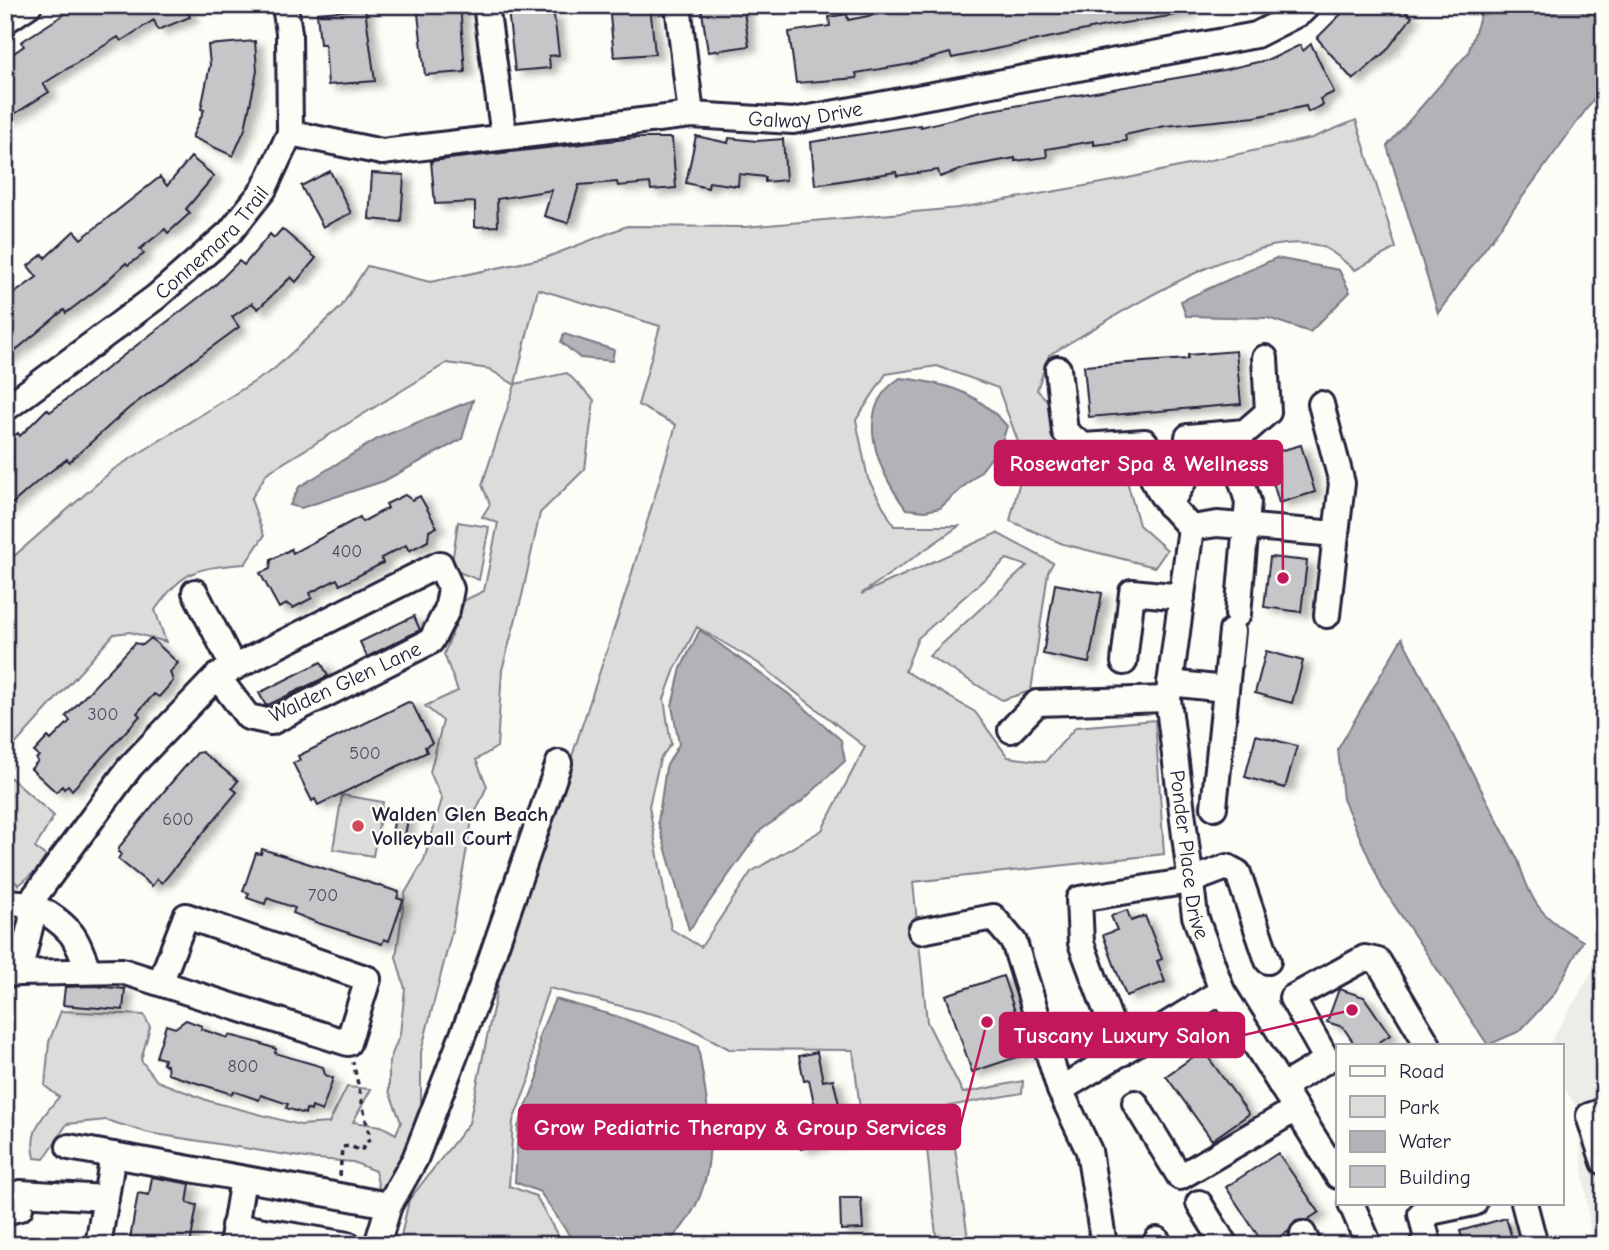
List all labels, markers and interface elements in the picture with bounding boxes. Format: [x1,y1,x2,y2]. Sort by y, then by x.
street label: Galway Drive [747,96,864,133]
street label: Connemara Trail [150,181,274,304]
callout: Rosewater Spa & Wellness [995,441,1282,485]
text: Rosewater Spa & Wellness [1010,450,1269,477]
house number: 400 [332,541,362,562]
street label: Walden Glen Lane [265,636,425,728]
house number: 300 [87,704,119,725]
house number: 500 [349,743,381,764]
street label: Ponder Place Drive [1165,769,1214,942]
place label: Walden Glen Beach Volleyball Court [372,802,548,850]
house number: 600 [162,809,194,830]
marker: Walden Glen Beach Volleyball Court [350,818,366,834]
house number: 700 [308,885,338,906]
callout: Tuscany Luxury Salon [1000,1013,1244,1057]
text: Tuscany Luxury Salon [1014,1022,1230,1049]
legend [1336,1044,1564,1204]
house number: 800 [227,1056,259,1077]
text: Road [1399,1059,1444,1083]
text: Park [1399,1095,1439,1119]
callout: Grow Pediatric Therapy & Group Services [519,1105,960,1149]
text: Grow Pediatric Therapy & Group Services [534,1114,946,1141]
text: Water [1399,1129,1452,1153]
text: Building [1399,1165,1471,1189]

